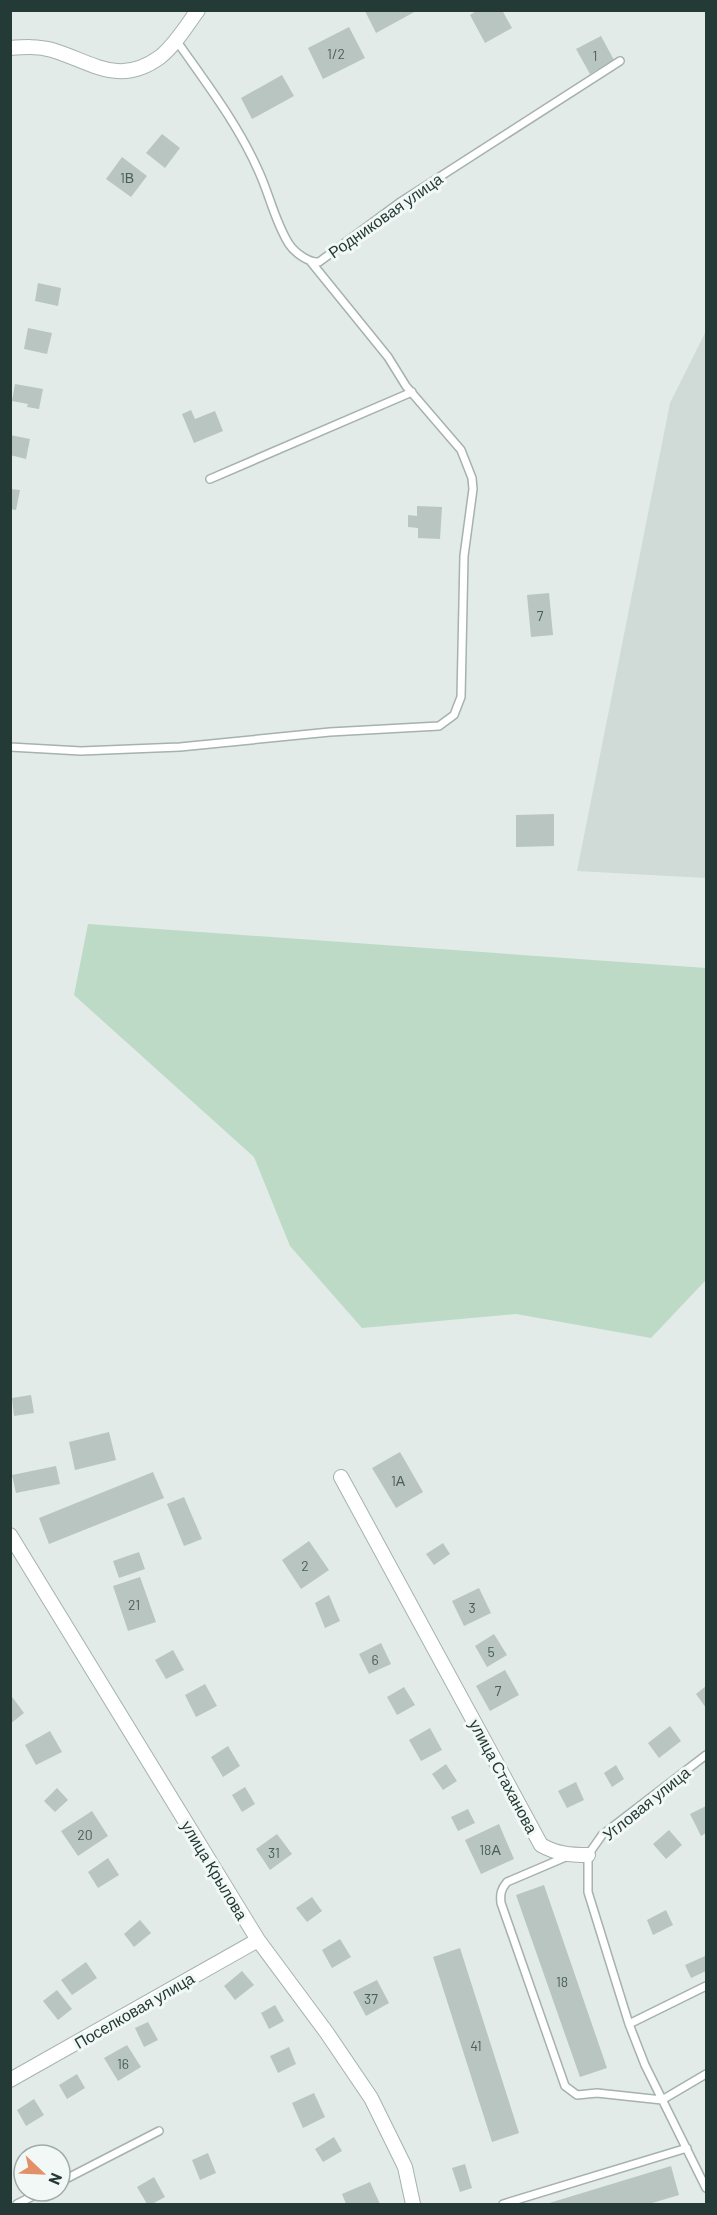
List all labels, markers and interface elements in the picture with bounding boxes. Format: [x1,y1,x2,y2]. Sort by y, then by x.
house number: 1/2 [327,45,345,62]
house number: 1 [593,47,597,64]
house number: 1В [120,169,134,186]
street label: Родниковая улица [324,169,446,261]
house number: 7 [537,607,544,624]
house number: 1А [391,1472,406,1489]
house number: 2 [301,1557,309,1574]
house number: 21 [128,1596,140,1613]
house number: 3 [468,1599,476,1616]
house number: 5 [487,1643,495,1660]
house number: 6 [371,1651,379,1668]
house number: 7 [495,1682,502,1699]
street label: улица Стаханова [466,1716,542,1836]
street label: Угловая улица [599,1762,693,1844]
street label: улица Крылова [178,1817,252,1923]
house number: 20 [77,1826,93,1843]
house number: 18А [479,1841,501,1858]
house number: 31 [268,1844,280,1861]
street label: Поселковая улица [71,1968,197,2052]
house number: 18 [556,1973,568,1990]
house number: 37 [364,1990,378,2007]
house number: 41 [470,2037,482,2054]
house number: 16 [117,2055,129,2072]
north arrow [12,2143,72,2203]
text: N [45,2170,67,2188]

